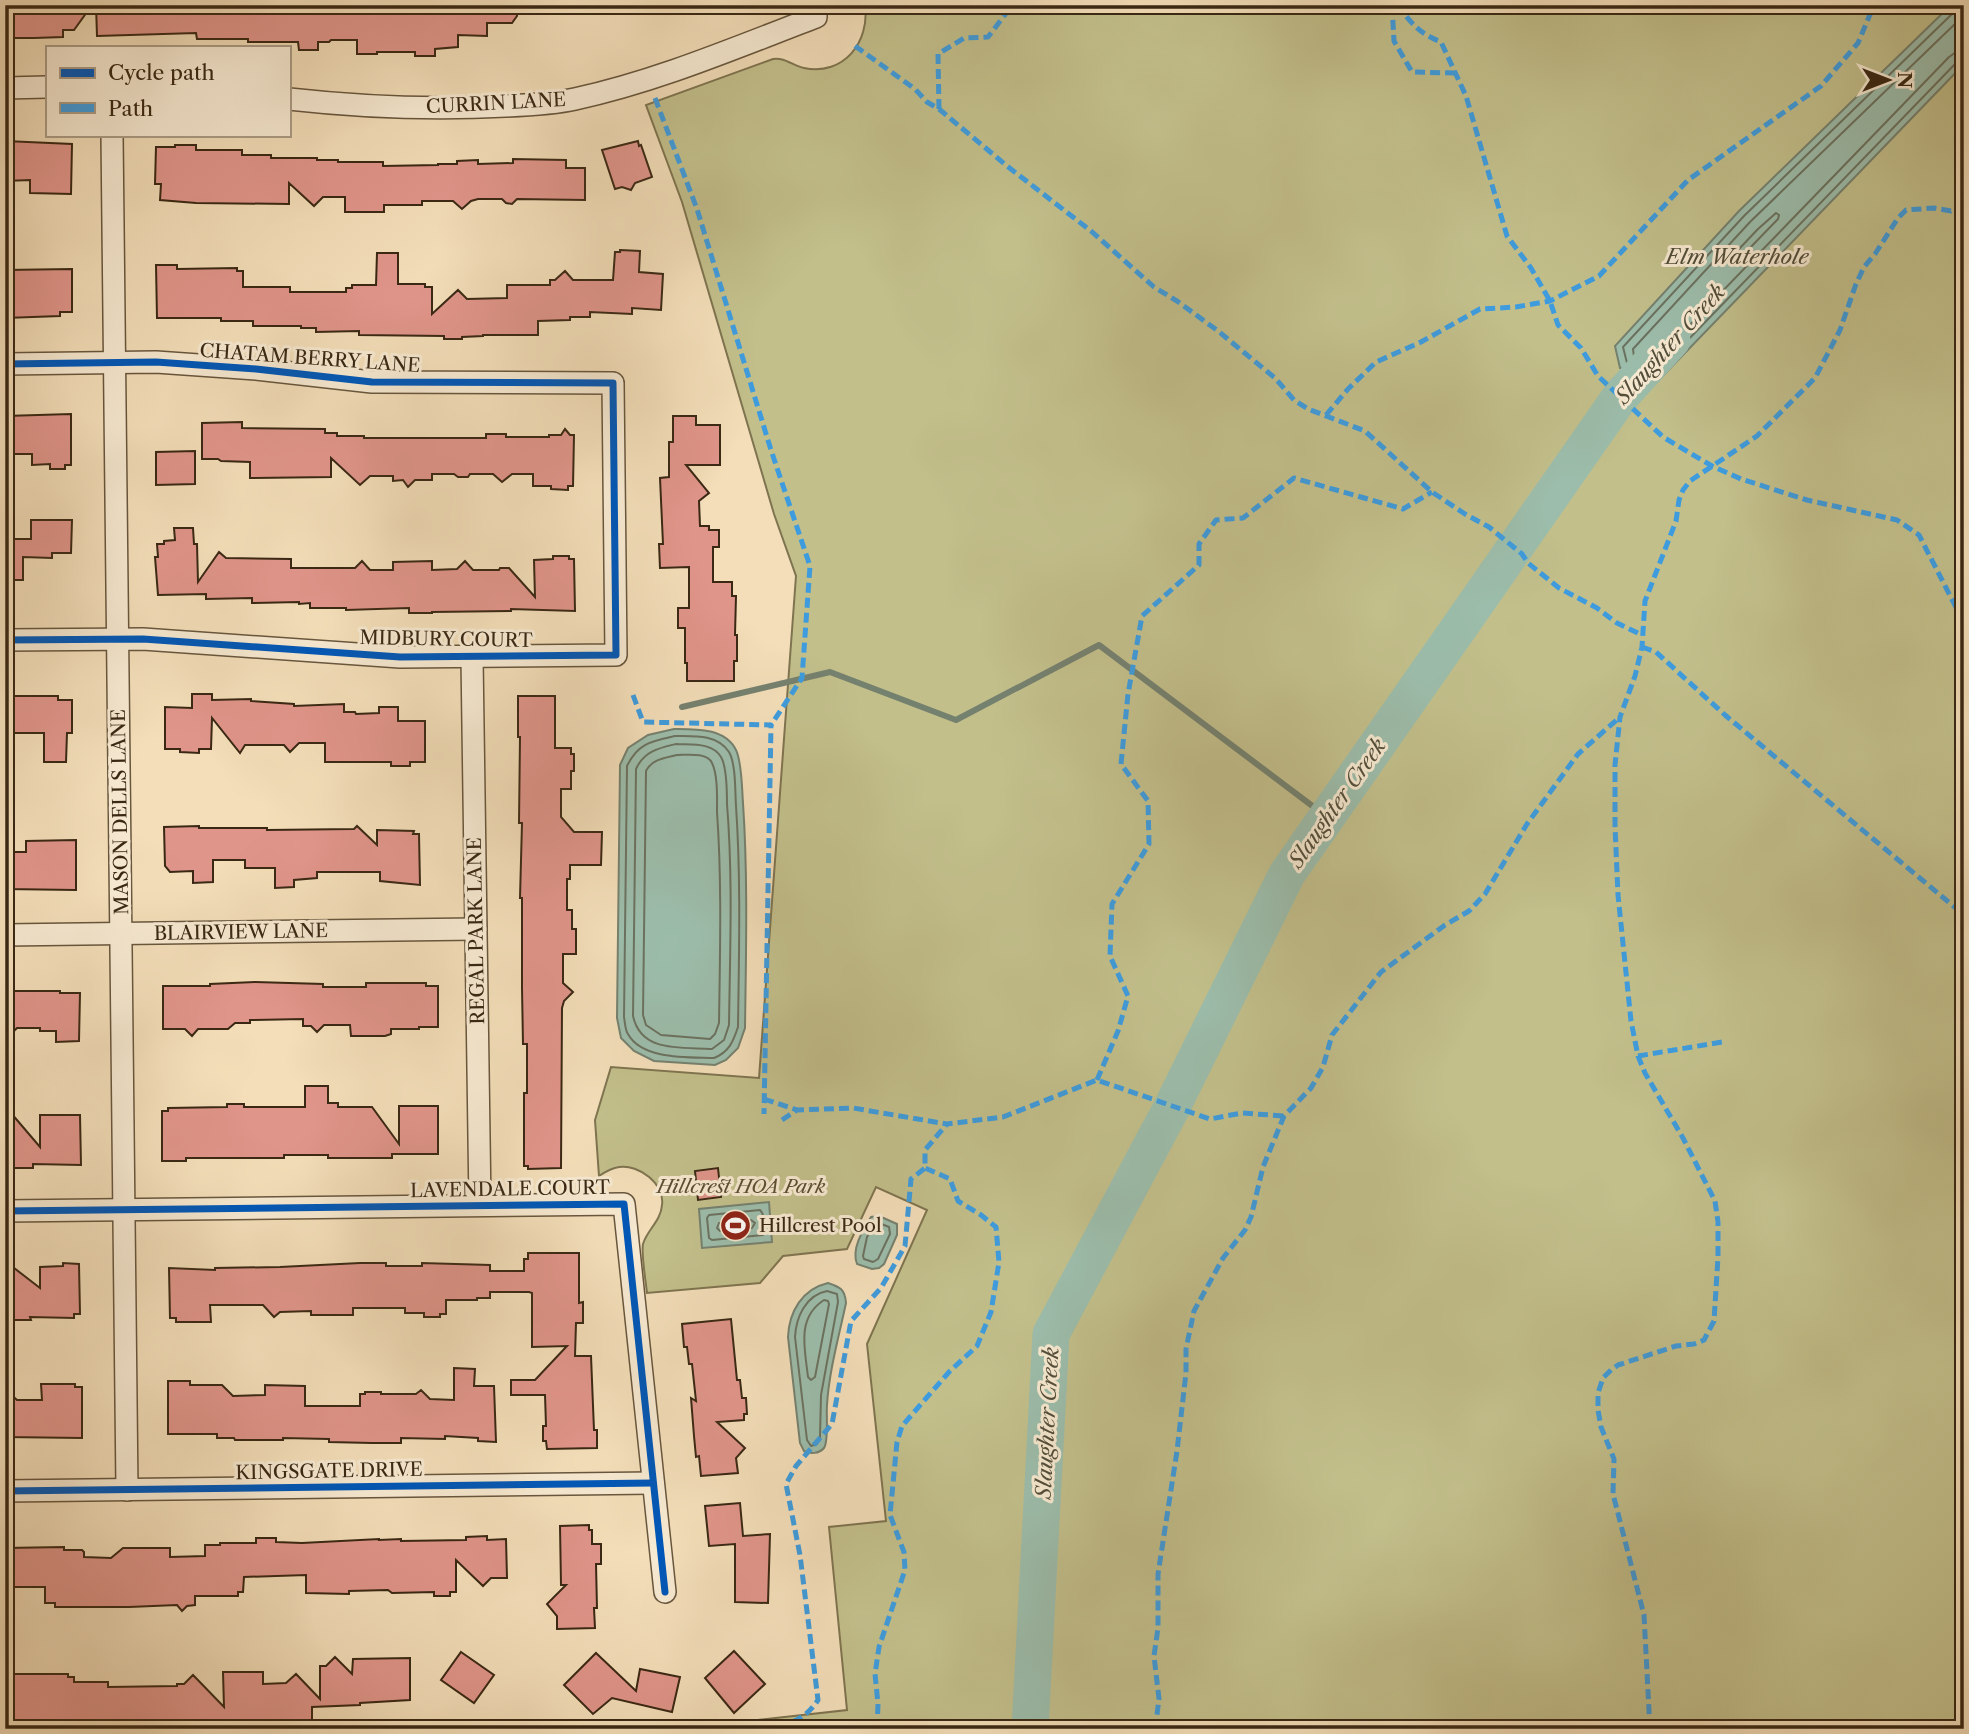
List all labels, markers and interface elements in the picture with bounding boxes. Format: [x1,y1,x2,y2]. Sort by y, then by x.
legend [46,46,290,136]
north arrow [1854,46,1924,116]
text: Cycle path [108,60,215,85]
text: N [1893,72,1916,88]
street label: CURRIN LANE [425,88,567,118]
text: Path [108,96,153,121]
water label: Elm Waterhole [1663,244,1809,269]
water label: Slaughter Creek [1609,279,1730,410]
street label: CHATAM BERRY LANE [199,339,421,377]
street label: MIDBURY COURT [359,626,533,652]
street label: MASON DELLS LANE [107,709,133,915]
water label: Slaughter Creek [1282,734,1391,874]
street label: REGAL PARK LANE [463,837,489,1025]
street label: BLAIRVIEW LANE [154,919,328,945]
park label: Hillcrest HOA Park [655,1175,825,1198]
street label: LAVENDALE COURT [410,1176,611,1202]
sports icon: Hillcrest Pool [719,1208,753,1242]
place label: Hillcrest Pool [759,1214,882,1237]
water label: Slaughter Creek [1030,1346,1063,1501]
street label: KINGSGATE DRIVE [235,1458,423,1484]

